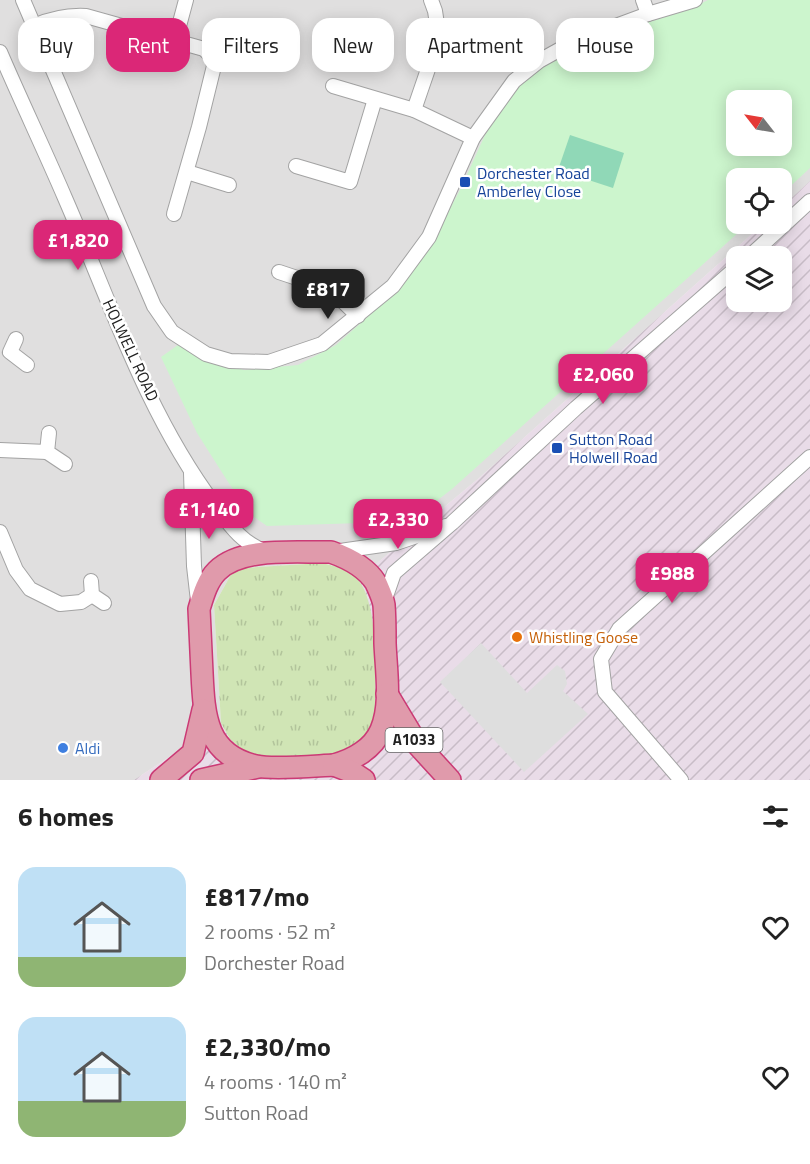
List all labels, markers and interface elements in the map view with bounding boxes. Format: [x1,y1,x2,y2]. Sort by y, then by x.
chip: Buy [18,18,94,72]
chip: Rent [106,18,190,72]
chip: Filters [202,18,300,72]
chip: New [312,18,394,72]
chip: Apartment [406,18,544,72]
chip: House [556,18,654,72]
north arrow [726,90,792,156]
map controls [726,90,792,312]
place label: Dorchester Road Amberley Close [477,161,590,203]
button: locate [726,168,792,234]
marker: Dorchester Road Amberley Close [458,175,472,189]
pin: £1,820 [29,220,127,271]
text: £1,820 [47,224,109,255]
button: layers [726,246,792,312]
pin: £817 [292,269,364,320]
text: £817 [306,273,350,304]
street label: HOLWELL ROAD [97,295,165,405]
pin: £2,060 [554,354,652,405]
text: £2,060 [572,358,634,389]
place label: Sutton Road Holwell Road [569,427,658,469]
marker: Sutton Road Holwell Road [550,441,564,455]
pin: £1,140 [160,489,258,540]
text: £1,140 [178,493,240,524]
pin: £2,330 [349,499,447,550]
text: £2,330 [367,503,429,534]
pin: £988 [636,553,708,604]
text: £988 [650,557,694,588]
place label: Whistling Goose [529,625,638,649]
marker: Whistling Goose [510,630,524,644]
road number: A1033 [386,728,442,752]
place label: Aldi [75,736,100,760]
marker: Aldi [56,741,70,755]
text: 6 homes [18,797,114,836]
icon: filters [759,800,792,833]
text: £817/mo [204,877,309,916]
icon: home [66,891,138,963]
icon: heart [759,911,792,944]
text: 2 rooms · 52 m² [204,916,336,947]
text: Dorchester Road [204,947,345,978]
text: £2,330/mo [204,1027,331,1066]
icon: home [66,1041,138,1113]
icon: heart [759,1061,792,1094]
text: 4 rooms · 140 m² [204,1066,347,1097]
text: Sutton Road [204,1097,309,1128]

